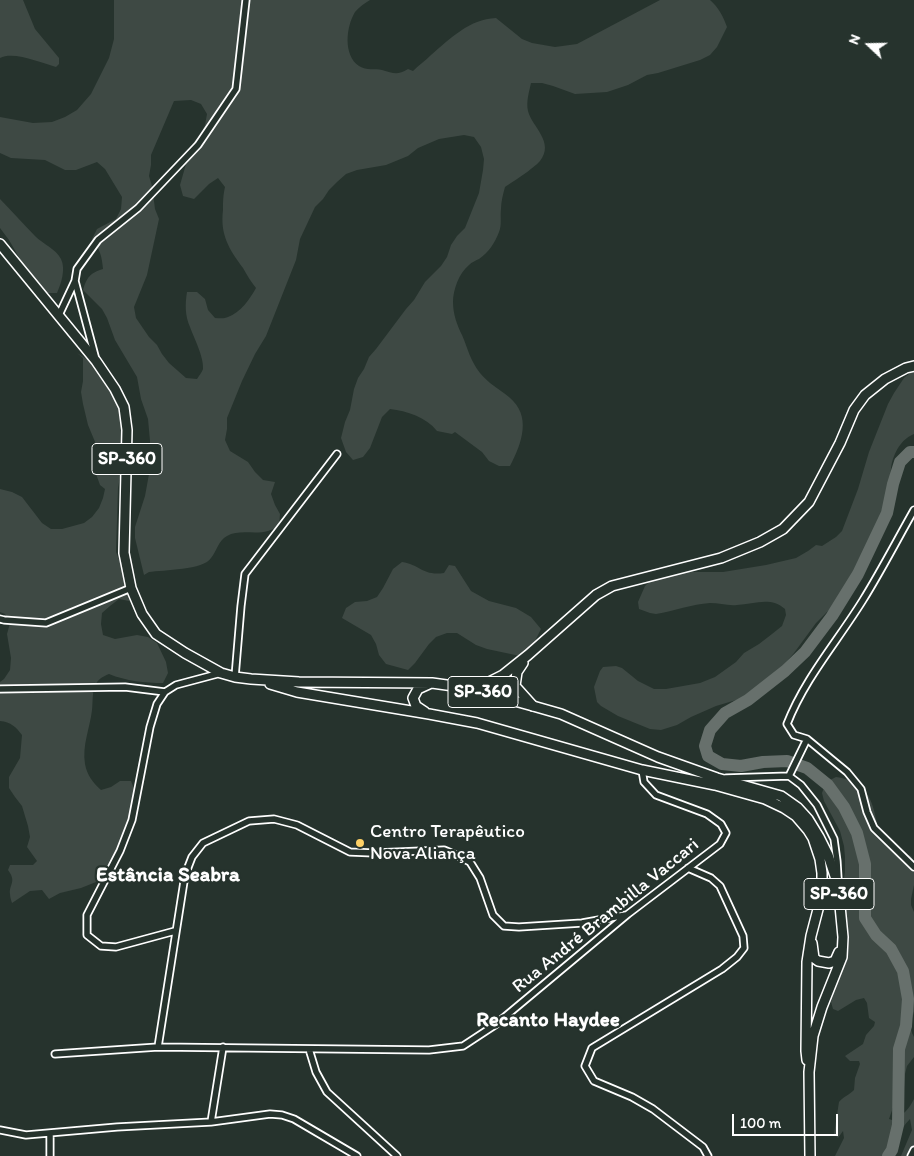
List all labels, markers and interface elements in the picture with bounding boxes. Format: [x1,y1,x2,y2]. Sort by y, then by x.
north arrow [844,20,894,70]
text: N [845,32,864,47]
road number: SP-360 [92,444,162,474]
road number: SP-360 [448,676,518,708]
place label: Centro Terapêutico Nova Aliança [370,821,525,865]
street label: Rua André Brambilla Vaccari [508,834,704,998]
marker: Centro Terapêutico Nova Aliança [354,837,366,849]
district label: Estância Seabra [96,863,240,889]
road number: SP-360 [804,879,874,910]
district label: Recanto Haydee [476,1008,620,1034]
scale bar [734,1104,840,1136]
text: 100 m [740,1114,781,1132]

